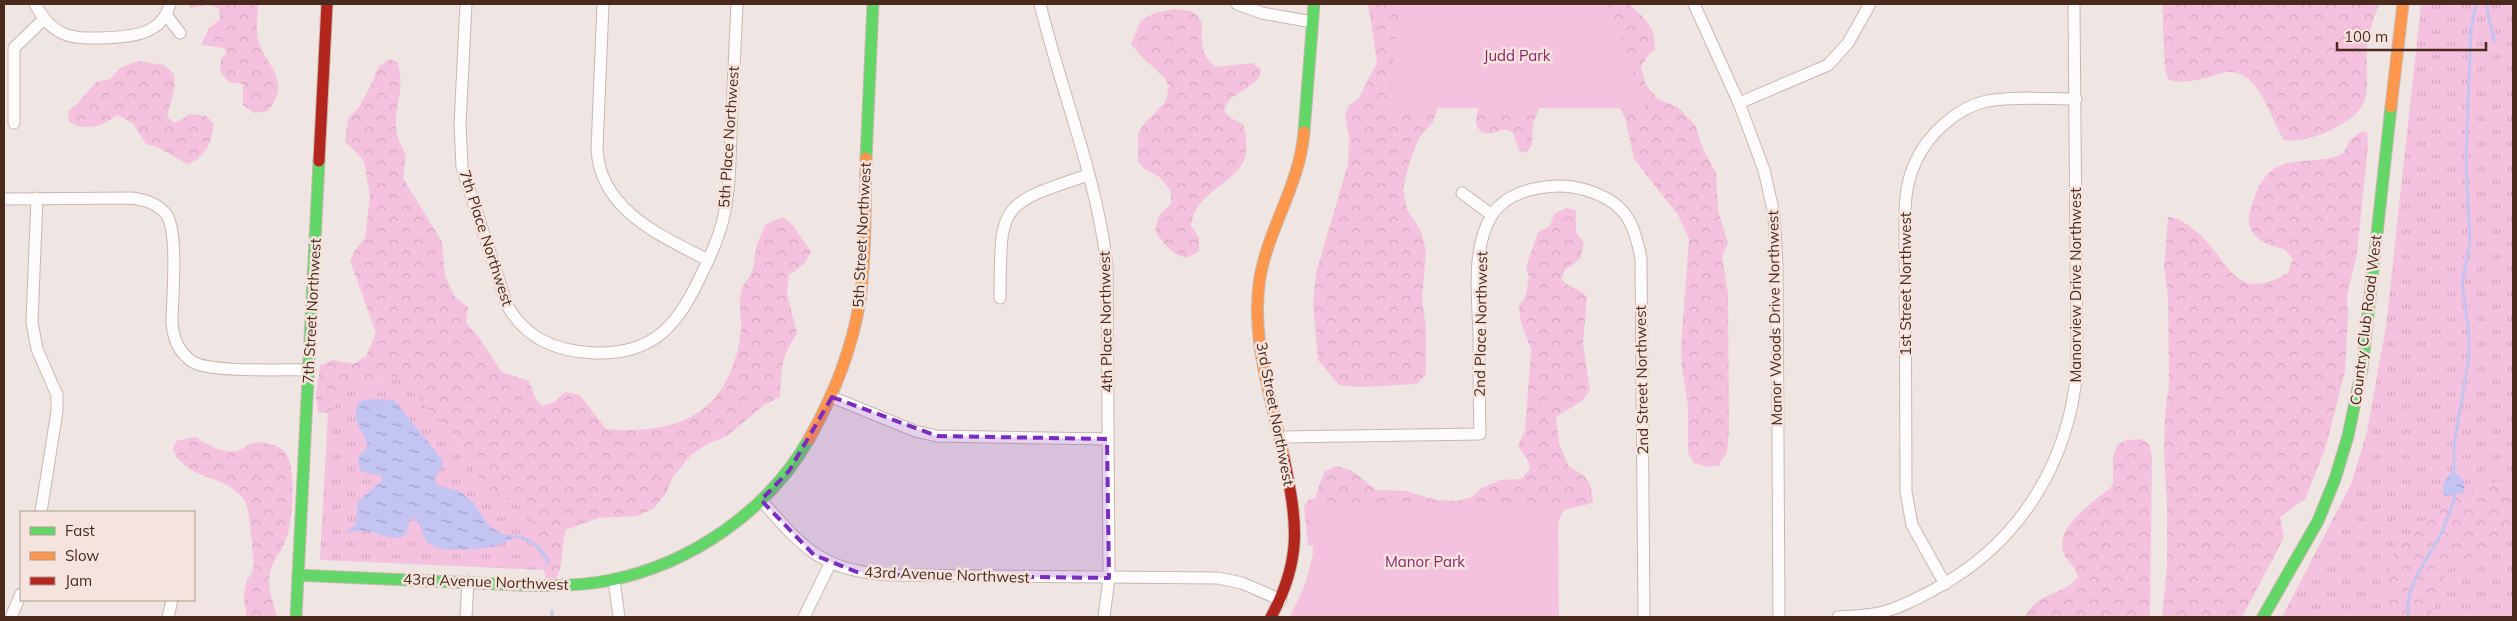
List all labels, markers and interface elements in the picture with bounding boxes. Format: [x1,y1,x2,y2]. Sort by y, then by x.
scale bar [2337,20,2486,52]
text: 100 m [2344,27,2388,46]
park label: Judd Park [1483,46,1551,65]
street label: 5th Place Northwest [714,66,743,208]
street label: 5th Street Northwest [848,162,875,308]
street label: 7th Place Northwest [456,167,517,308]
street label: Manorview Drive Northwest [2066,187,2085,383]
street label: Manor Woods Drive Northwest [1763,210,1786,426]
street label: 1st Street Northwest [1896,212,1915,356]
street label: Country Club Road West [2346,234,2385,406]
street label: 7th Street Northwest [298,238,325,384]
street label: 4th Place Northwest [1095,251,1116,393]
street label: 2nd Place Northwest [1470,251,1491,397]
street label: 2nd Street Northwest [1631,305,1652,455]
street label: 3rd Street Northwest [1252,340,1299,487]
legend [20,511,195,601]
text: Fast [65,521,95,540]
text: Slow [65,546,99,565]
park label: Manor Park [1385,552,1465,571]
street label: 43rd Avenue Northwest [864,562,1030,587]
street label: 43rd Avenue Northwest [403,569,569,594]
text: Jam [65,571,92,590]

